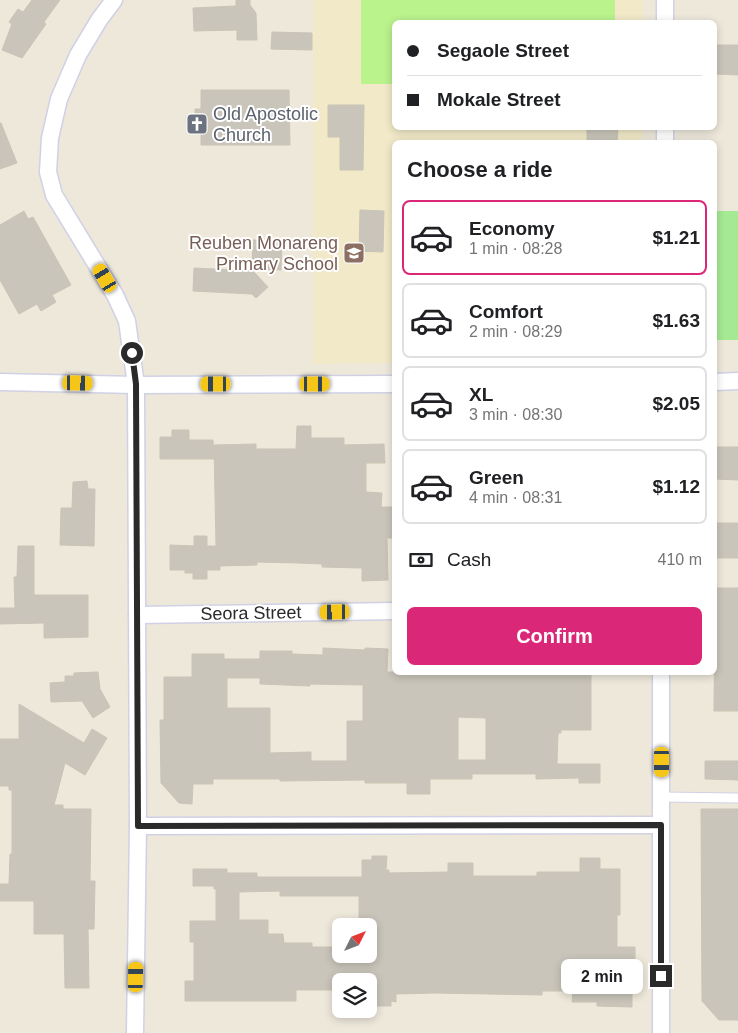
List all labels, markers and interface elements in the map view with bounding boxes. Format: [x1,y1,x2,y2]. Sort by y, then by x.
text: Segaole Street [437,40,569,61]
text: Mokale Street [437,89,561,110]
place label: Old Apostolic Church [213,104,318,145]
church icon: Old Apostolic Church [185,112,209,136]
text: Choose a ride [407,157,552,182]
icon: car [409,215,454,260]
text: Economy [469,218,555,239]
text: $1.21 [652,227,700,248]
place label: Reuben Monareng Primary School [189,233,338,274]
text: 1 min · 08:28 [469,240,562,257]
school or university icon: Reuben Monareng Primary School [342,241,366,265]
car [90,261,119,295]
icon: car [409,298,454,343]
text: Comfort [469,301,543,322]
text: $1.63 [652,310,700,331]
text: 2 min · 08:29 [469,323,562,340]
route start [121,342,143,364]
car [62,375,93,391]
car [201,377,231,392]
car [300,377,330,392]
icon: car [409,381,454,426]
text: XL [469,384,493,405]
text: $2.05 [652,393,700,414]
text: 3 min · 08:30 [469,406,562,423]
icon: car [409,464,454,509]
text: Green [469,467,524,488]
text: $1.12 [652,476,700,497]
text: 4 min · 08:31 [469,489,562,506]
icon: cash [407,546,435,574]
text: Cash [447,549,491,570]
text: 410 m [658,551,702,568]
street label: Seora Street [200,602,302,624]
car [319,604,350,620]
button: Confirm [407,607,702,665]
car [654,747,669,777]
north arrow [332,918,378,962]
map controls [332,918,377,1018]
callout: 2 min [561,958,644,994]
car [128,962,143,992]
route end [650,965,672,987]
text: 2 min [581,968,623,985]
button: layers [332,973,377,1018]

